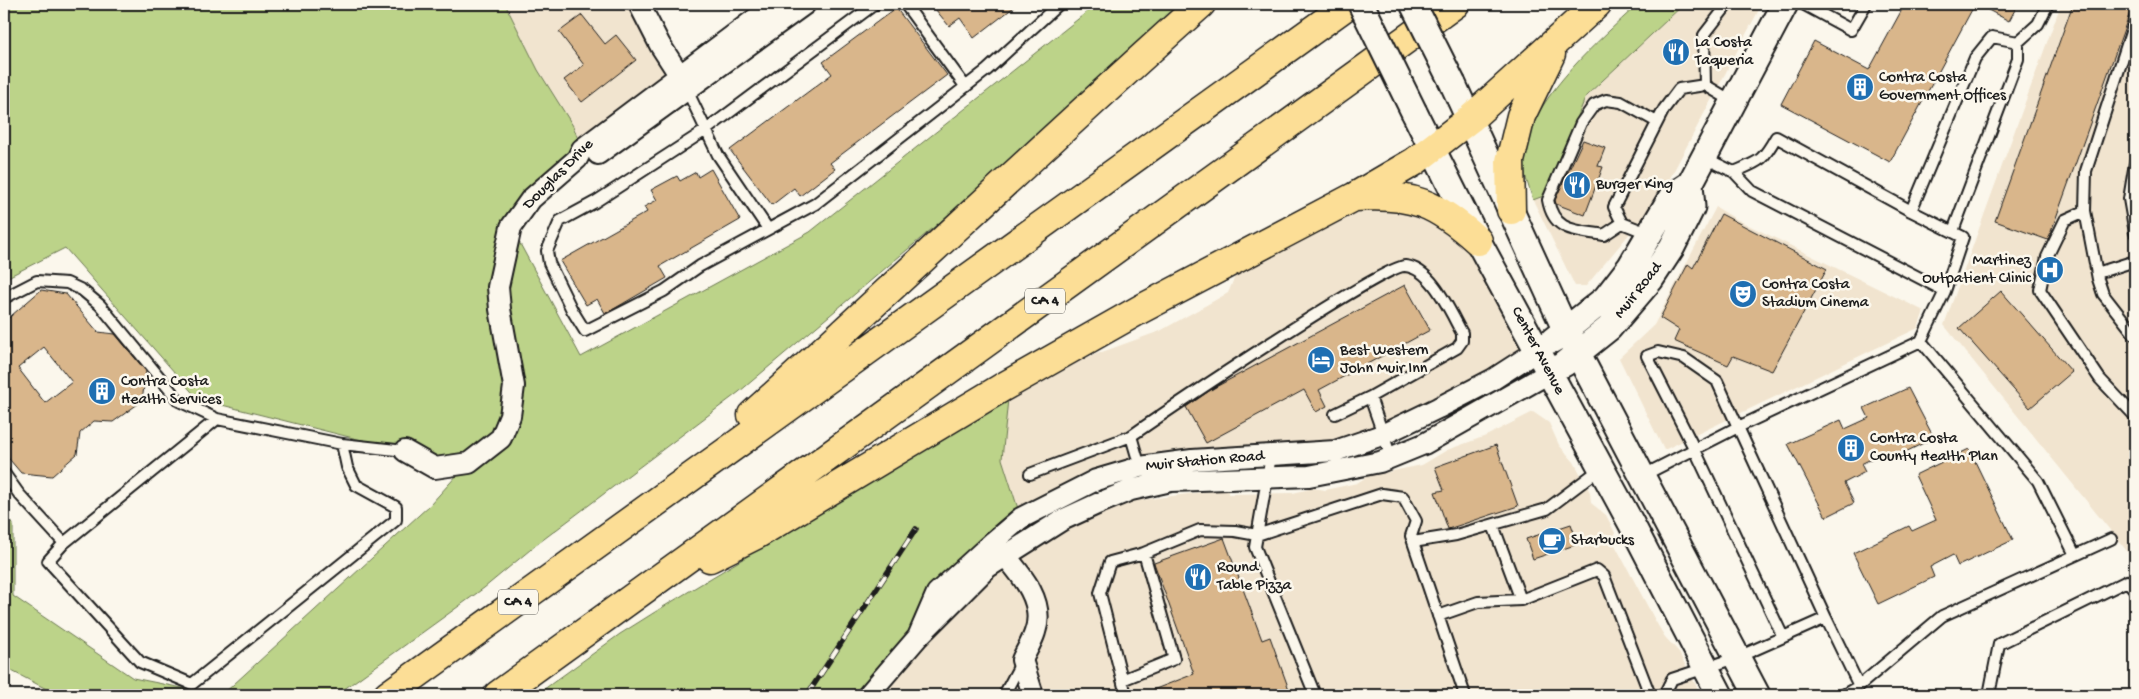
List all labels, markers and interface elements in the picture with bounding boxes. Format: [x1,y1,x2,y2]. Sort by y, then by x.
place label: La Costa Taqueria [1694,34,1755,71]
restaurant icon: La Costa Taqueria [1661,37,1691,67]
place label: Contra Costa Government Offices [1879,69,2007,106]
building icon: Contra Costa Government Offices [1845,72,1875,102]
street label: Douglas Drive [519,135,599,215]
restaurant icon: Burger King [1562,170,1592,200]
place label: Burger King [1595,176,1673,195]
place label: Martinez Outpatient Clinic [1922,252,2032,289]
hospital icon: Martinez Outpatient Clinic [2035,255,2065,285]
street label: Muir Road [1611,258,1668,323]
place label: Contra Costa Stadium Cinema [1762,276,1870,313]
theatre icon: Contra Costa Stadium Cinema [1728,279,1758,309]
road number: CA 4 [1025,288,1065,314]
street label: Center Avenue [1506,304,1568,399]
place label: Best Western John Muir Inn [1339,342,1429,379]
hotel icon: Best Western John Muir Inn [1306,345,1336,375]
place label: Contra Costa Health Services [121,373,222,410]
building icon: Contra Costa Health Services [87,376,117,406]
place label: Contra Costa County Health Plan [1870,430,1998,467]
building icon: Contra Costa County Health Plan [1836,433,1866,463]
street label: Muir Station Road [1145,447,1267,477]
cafe icon: Starbucks [1537,526,1567,556]
place label: Starbucks [1571,532,1635,551]
place label: Round Table Pizza [1216,559,1292,596]
restaurant icon: Round Table Pizza [1183,562,1213,592]
road number: CA 4 [498,590,538,614]

